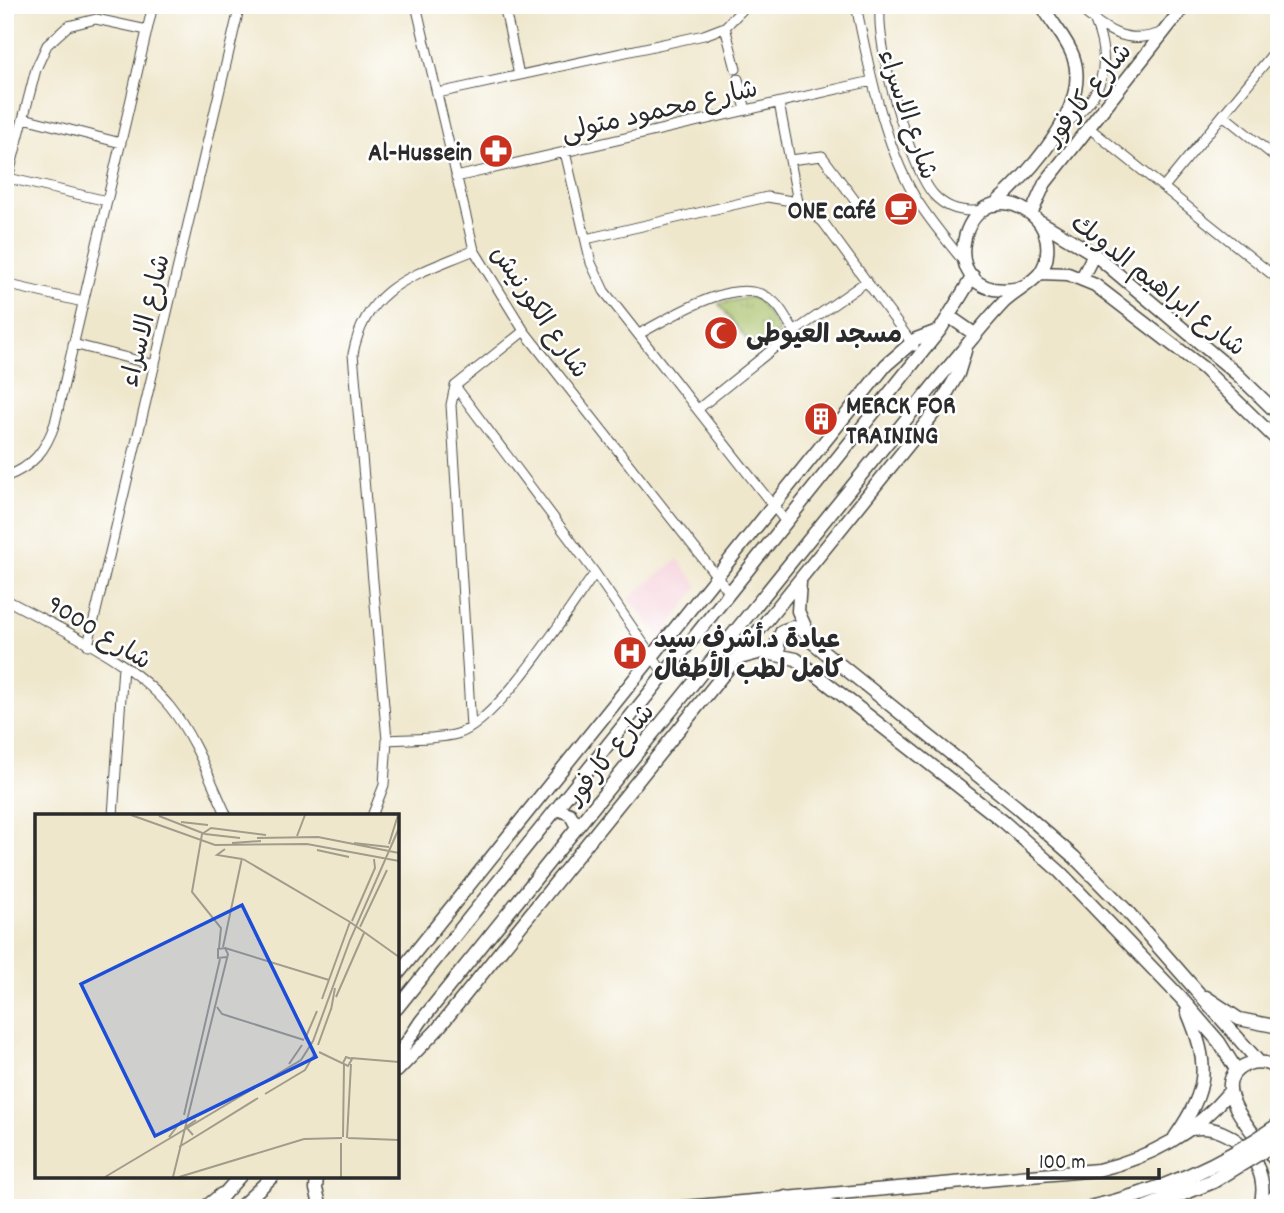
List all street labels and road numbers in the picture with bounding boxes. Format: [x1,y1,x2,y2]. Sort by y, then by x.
street label: شارع كارفور [1036,36,1143,156]
street label: شارع الاسراء [866,45,945,185]
street label: شارع محمود متولى [558,72,762,153]
street label: شارع ابراهيم الدوبك [1061,206,1253,367]
street label: شارع الكورنيش [480,239,596,387]
street label: شارع الاسراء [113,251,182,391]
street label: شارع 9000 [39,587,157,681]
street label: شارع كارفور [557,697,665,816]

